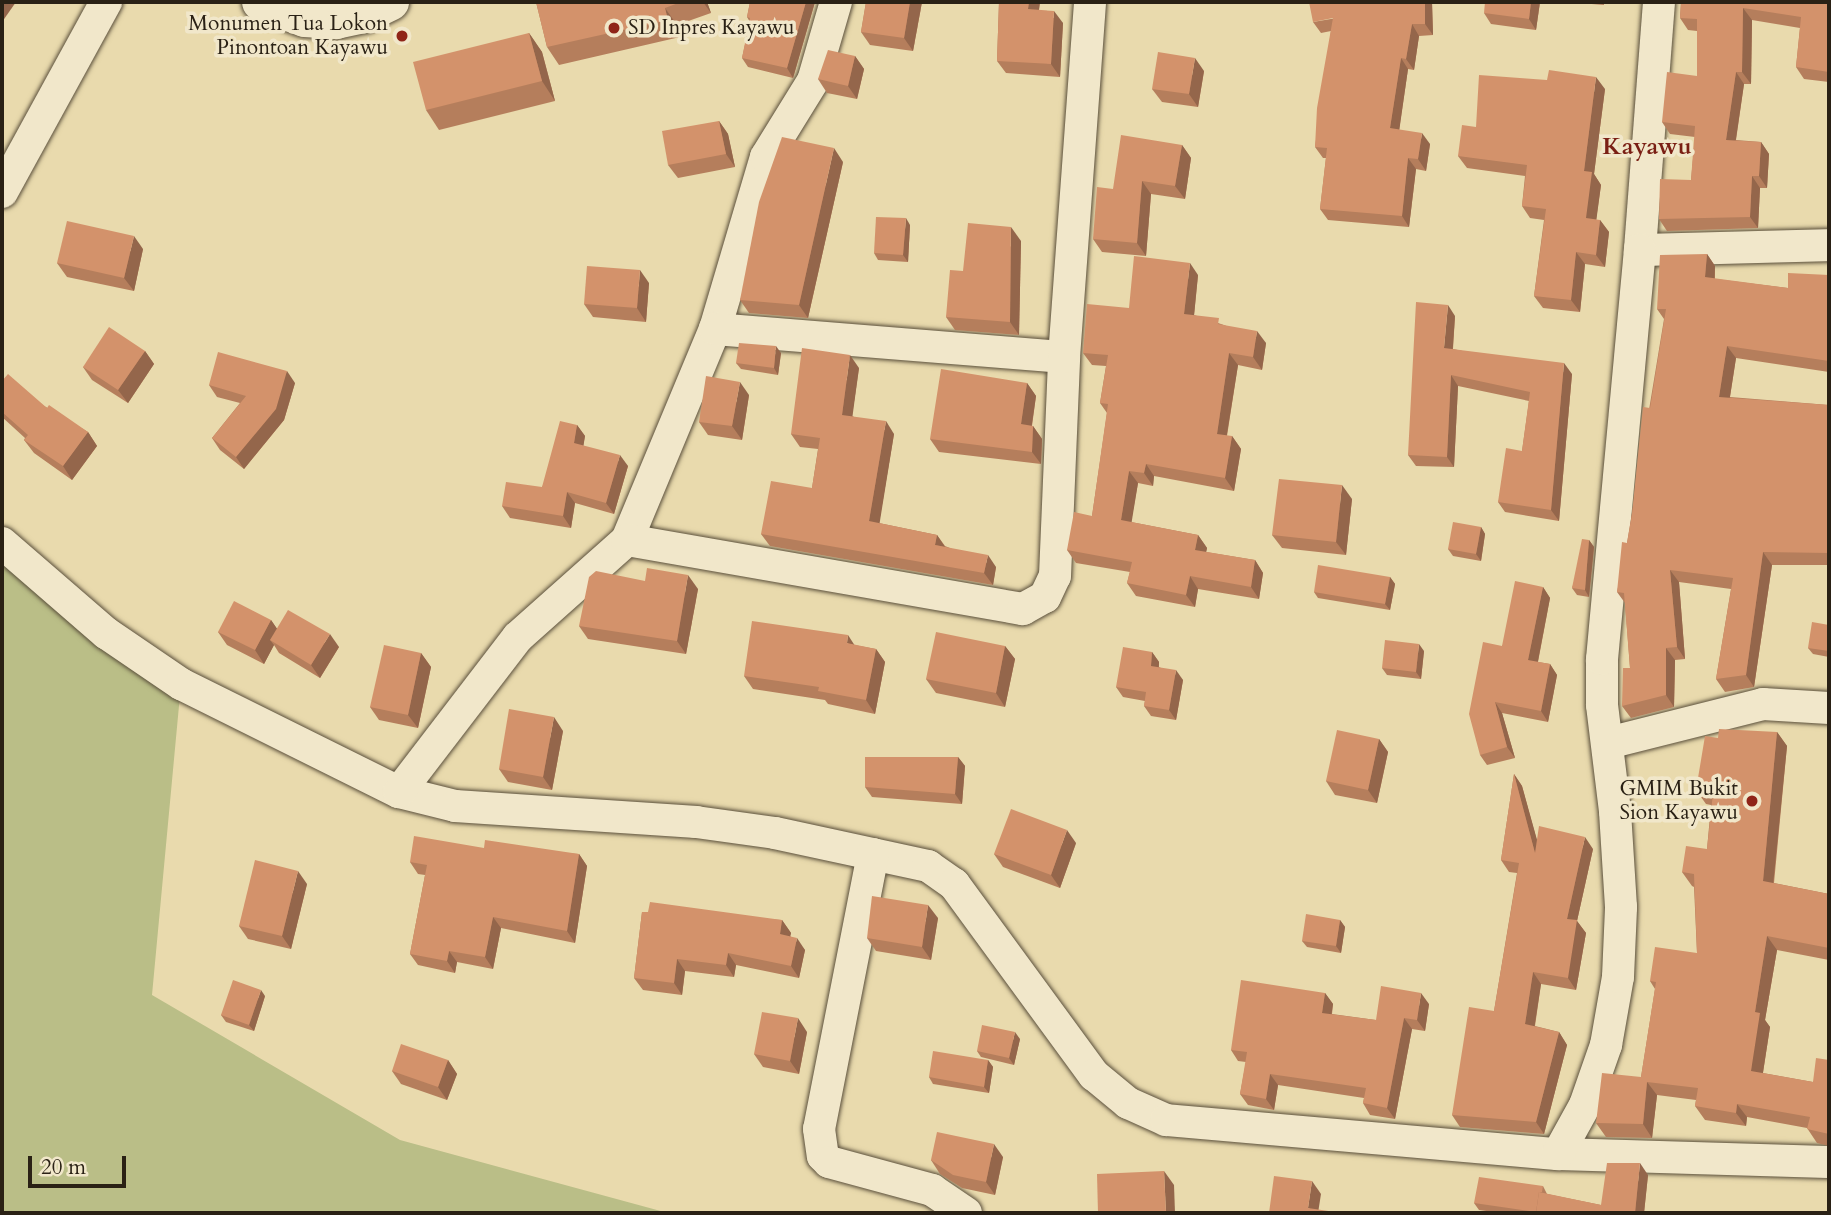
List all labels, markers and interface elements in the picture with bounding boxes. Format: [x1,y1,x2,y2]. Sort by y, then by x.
place label: Monumen Tua Lokon Pinontoan Kayawu [188,11,388,61]
place label: SD Inpres Kayawu [628,15,795,41]
marker: SD Inpres Kayawu [606,20,622,36]
marker: Monumen Tua Lokon Pinontoan Kayawu [394,28,410,44]
district label: Kayawu [1602,133,1692,161]
place label: GMIM Bukit Sion Kayawu [1619,776,1738,826]
marker: GMIM Bukit Sion Kayawu [1744,793,1760,809]
scale bar [32,1142,130,1186]
text: 20 m [41,1153,86,1182]

